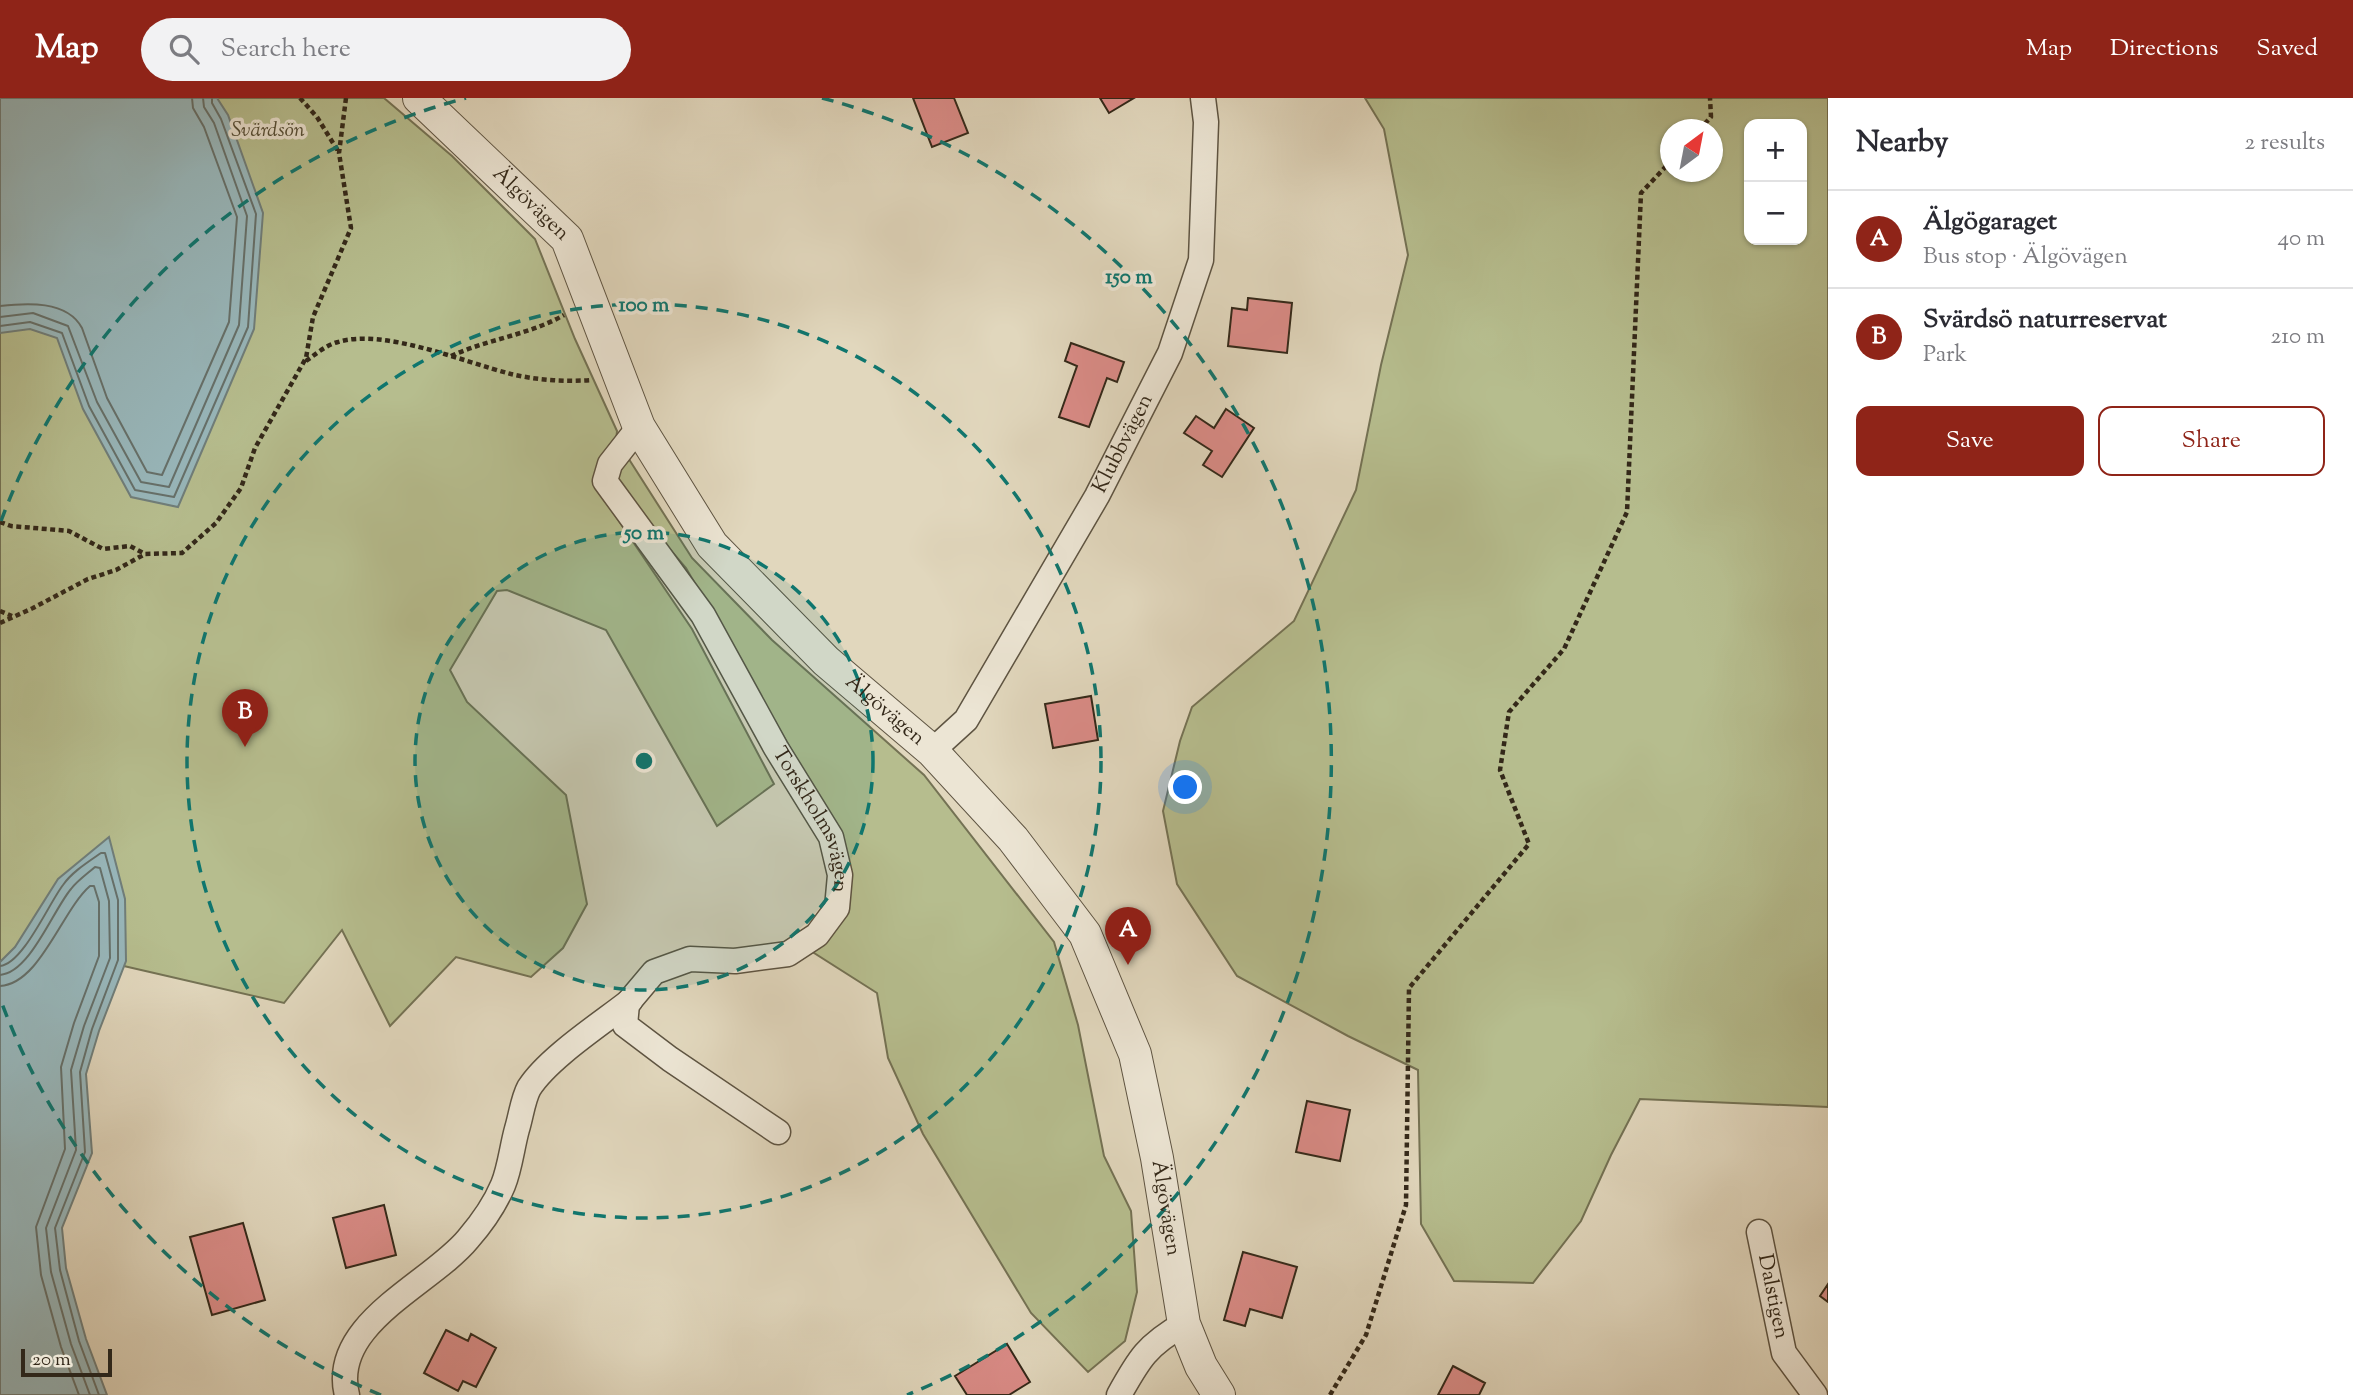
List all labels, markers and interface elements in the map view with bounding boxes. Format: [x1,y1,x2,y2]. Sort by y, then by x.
search box [141,18,631,81]
text: Map [35,25,99,73]
icon: search [165,30,203,68]
text: Search here [221,31,351,68]
text: Map [2026,32,2072,66]
text: Directions [2110,32,2218,66]
text: Saved [2256,32,2318,66]
park label: Svärdsön [231,116,305,146]
north arrow [1660,119,1723,182]
map controls [1744,119,1807,245]
button: + [1744,119,1807,182]
text: Nearby [1856,122,1948,165]
text: 2 results [2245,127,2325,160]
street label: Älgövägen [485,160,576,248]
button: − [1744,182,1807,245]
text: Älgögaraget [1923,204,2057,241]
text: A [1870,223,1888,256]
text: 40 m [2278,223,2325,256]
text: Bus stop · Älgövägen [1923,241,2128,274]
text: 150 m [1105,263,1153,293]
text: 100 m [619,291,670,321]
text: Svärdsö naturreservat [1923,302,2167,339]
text: B [1872,321,1886,354]
text: 210 m [2271,321,2325,354]
text: Park [1923,339,1967,372]
street label: Klubbvägen [1086,389,1161,499]
button: Save [1856,406,2084,476]
button: Share [2098,406,2325,476]
text: 50 m [622,519,665,549]
street label: Älgövägen [838,668,931,753]
pin: B [222,689,268,747]
street label: Torskholmsvägen [764,742,855,894]
centre of rings [632,749,656,773]
your location [1168,770,1202,804]
pin: A [1105,907,1151,965]
street label: Älgövägen [1143,1158,1188,1258]
street label: Dalstigen [1749,1252,1796,1342]
scale bar [21,1346,112,1378]
text: 20 m [32,1347,71,1374]

